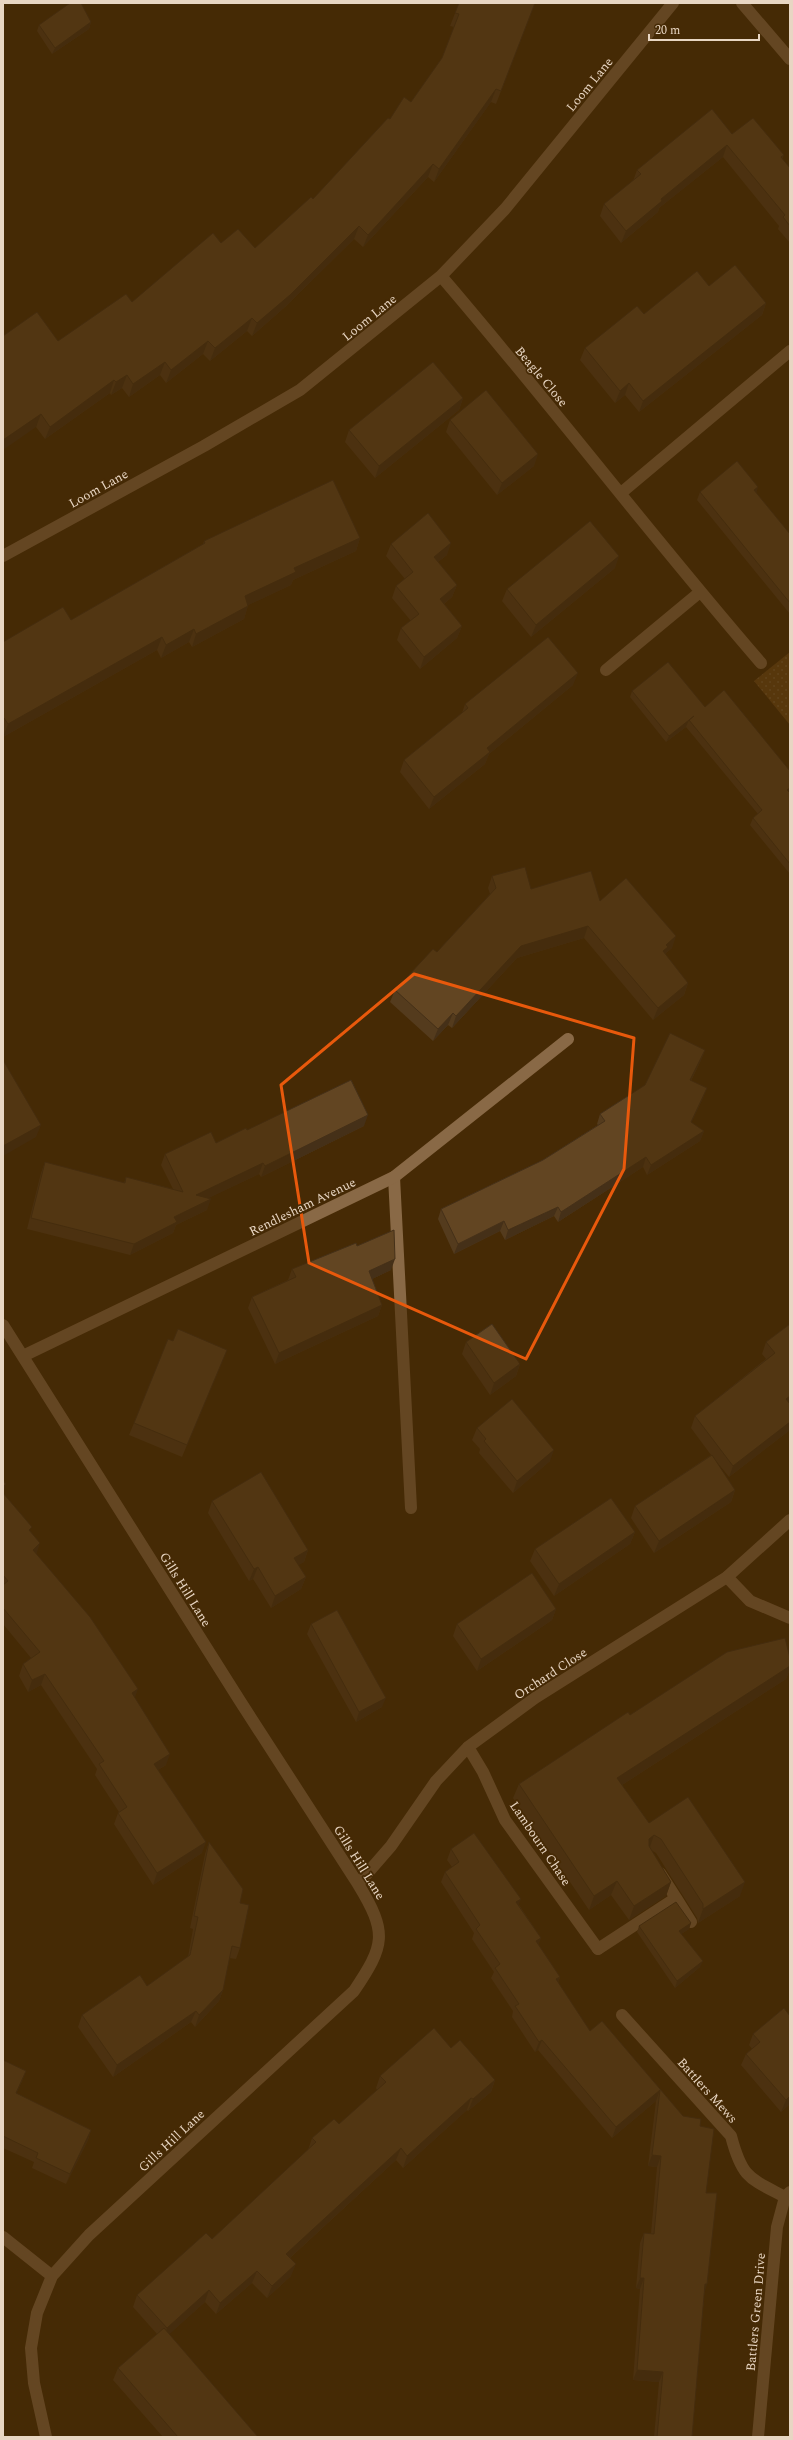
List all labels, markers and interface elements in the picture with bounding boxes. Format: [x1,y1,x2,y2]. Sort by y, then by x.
scale bar [649,16,759,42]
text: 20 m [655,21,680,40]
street label: Loom Lane [561,53,618,116]
street label: Loom Lane [338,289,401,346]
street label: Beagle Close [510,342,573,411]
street label: Loom Lane [65,464,132,513]
street label: Rendlesham Avenue [246,1172,359,1241]
street label: Gills Hill Lane [154,1548,216,1631]
street label: Orchard Close [510,1643,591,1705]
street label: Lambourn Chase [504,1797,576,1890]
street label: Gills Hill Lane [328,1821,390,1904]
street label: Battlers Mews [672,2053,742,2128]
street label: Gills Hill Lane [134,2105,209,2177]
street label: Battlers Green Drive [741,2252,771,2372]

